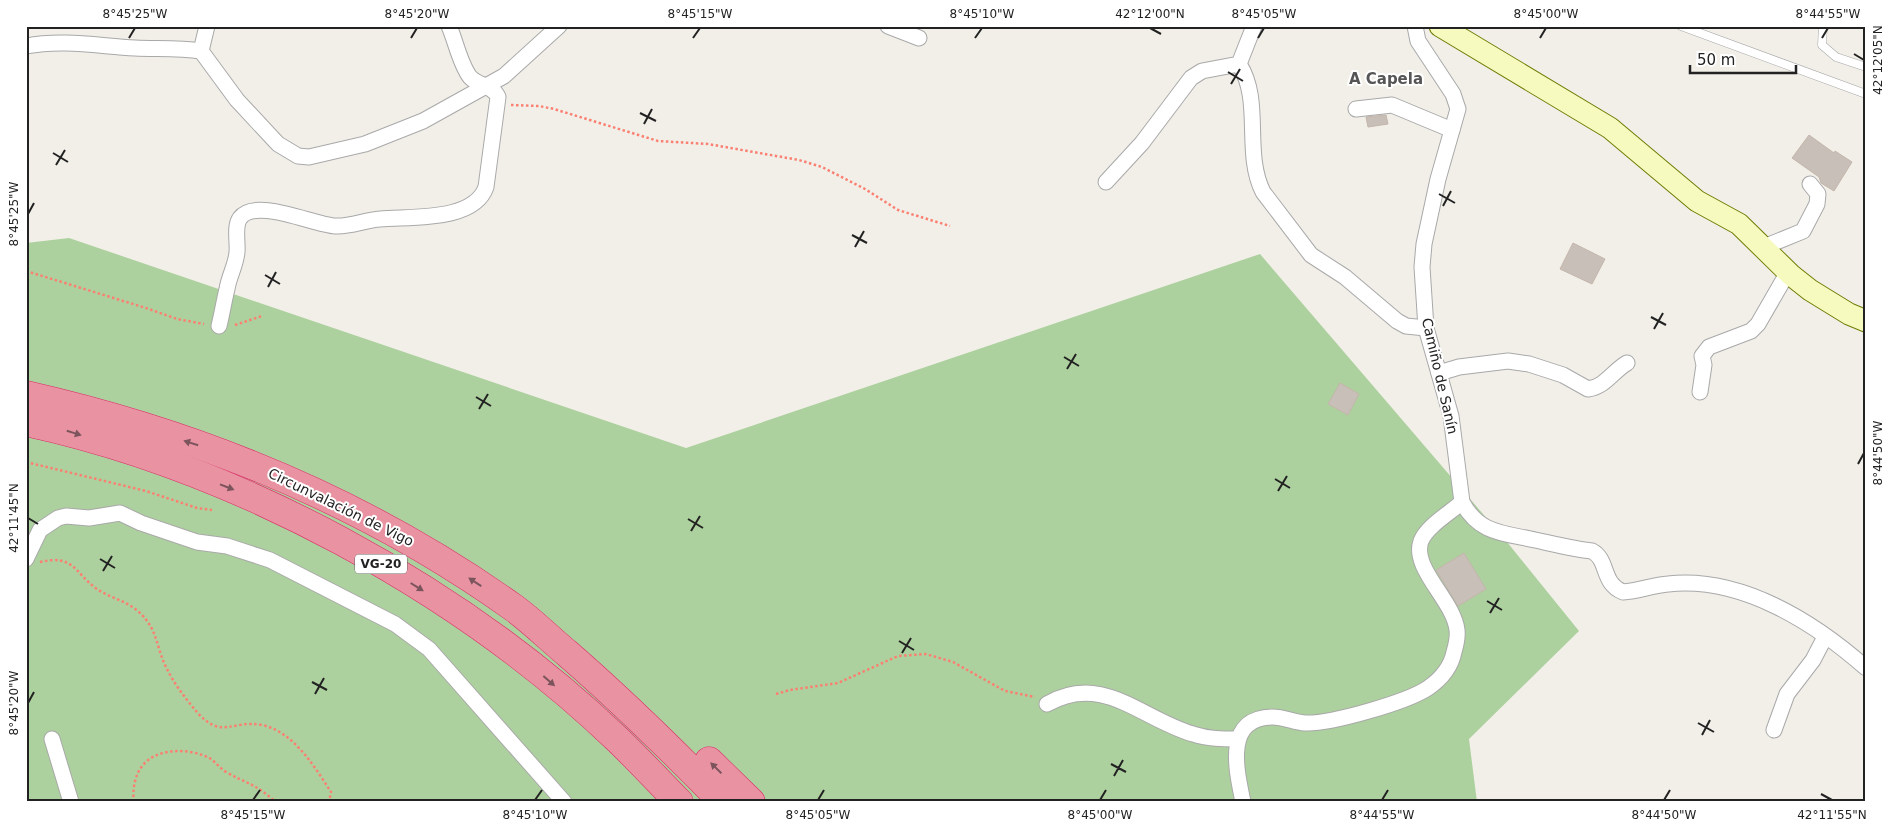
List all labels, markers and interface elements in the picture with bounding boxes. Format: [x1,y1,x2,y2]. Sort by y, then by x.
text: 8°45'25"W [103,7,168,21]
text: 8°45'20"W [385,7,450,21]
text: 8°45'15"W [668,7,733,21]
text: 8°45'10"W [950,7,1015,21]
text: 42°12'00"N [1115,7,1185,21]
text: 8°45'05"W [1232,7,1297,21]
text: 8°45'00"W [1514,7,1579,21]
text: 8°44'55"W [1796,7,1861,21]
text: 42°12'05"N [1871,25,1885,95]
scale bar [1690,42,1796,74]
text: 50 m [1697,51,1735,69]
district label: A Capela [1349,70,1423,88]
text: 8°45'25"W [7,181,21,246]
street label: Camiño de Sanín [1419,316,1461,436]
text: 8°44'50"W [1871,420,1885,485]
one-way arrow [66,430,81,438]
one-way arrow [183,439,198,447]
street label: Circunvalación de Vigo [266,465,416,549]
text: 42°11'45"N [7,483,21,553]
one-way arrow [220,483,235,491]
road number: VG-20 [355,554,407,574]
one-way arrow [468,577,481,587]
one-way arrow [410,582,424,591]
text: 8°45'20"W [7,670,21,735]
one-way arrow [543,675,555,687]
one-way arrow [710,762,722,774]
text: 8°45'15"W [221,808,286,822]
text: 8°45'10"W [503,808,568,822]
text: 8°45'05"W [786,808,851,822]
text: 8°45'00"W [1068,808,1133,822]
text: 8°44'55"W [1350,808,1415,822]
text: 8°44'50"W [1632,808,1697,822]
text: 42°11'55"N [1797,808,1867,822]

